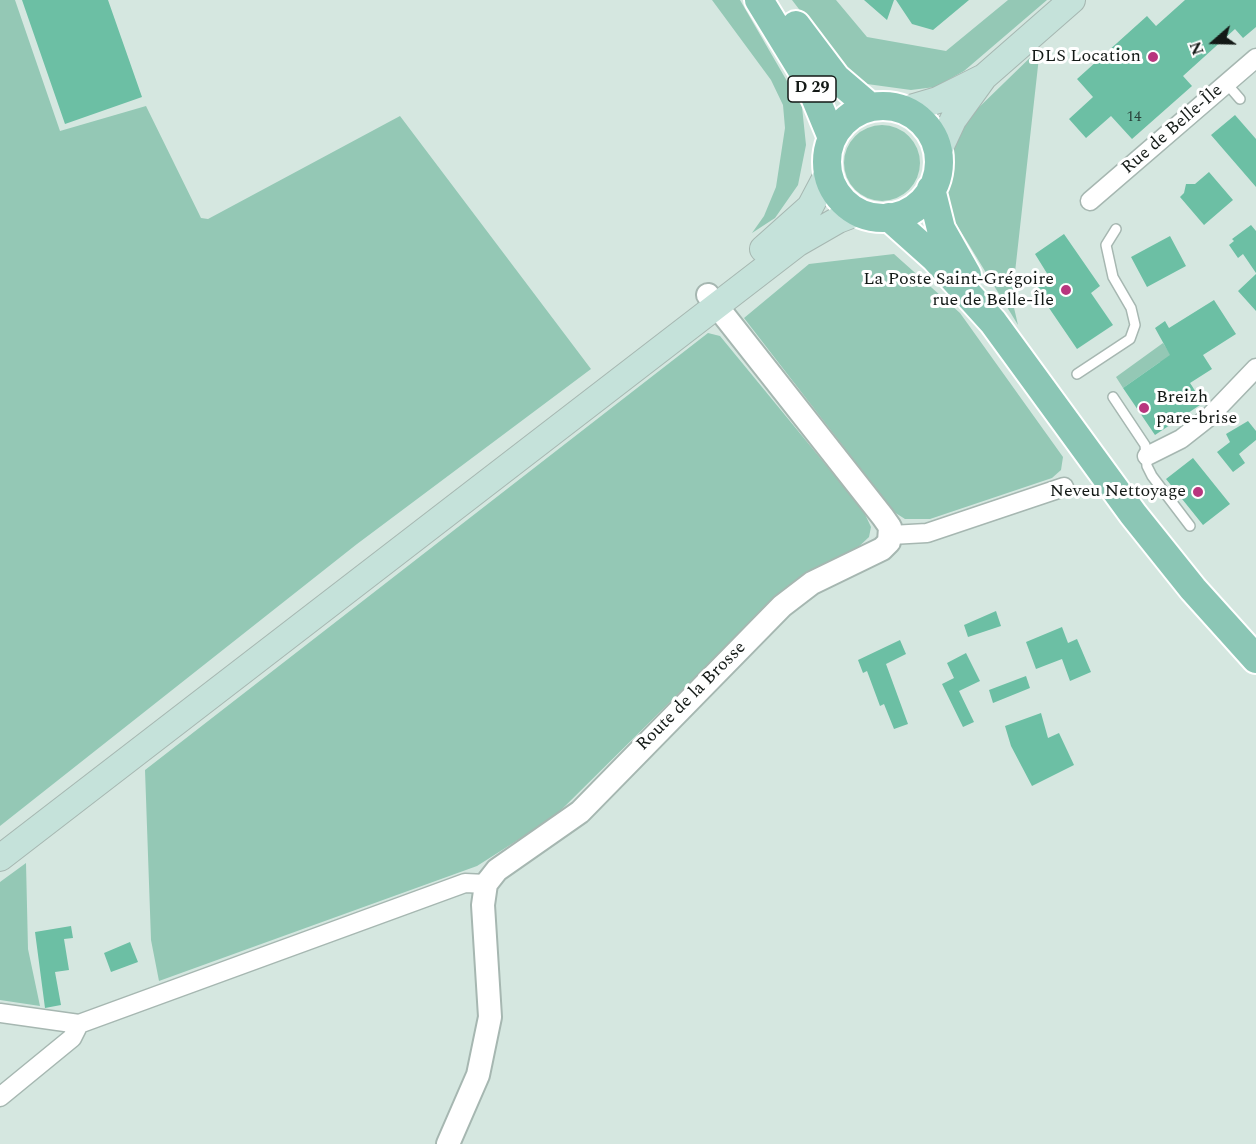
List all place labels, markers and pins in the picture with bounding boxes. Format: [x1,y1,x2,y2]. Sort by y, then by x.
place label: DLS Location [1031,46,1141,68]
marker: DLS Location [1146,50,1160,64]
place label: La Poste Saint-Grégoire rue de Belle-Île [863,269,1054,312]
marker: La Poste Saint-Grégoire rue de Belle-Île [1059,283,1073,297]
place label: Breizh pare-brise [1156,387,1237,430]
marker: Breizh pare-brise [1137,401,1151,415]
place label: Neveu Nettoyage [1050,481,1186,503]
marker: Neveu Nettoyage [1191,485,1205,499]

